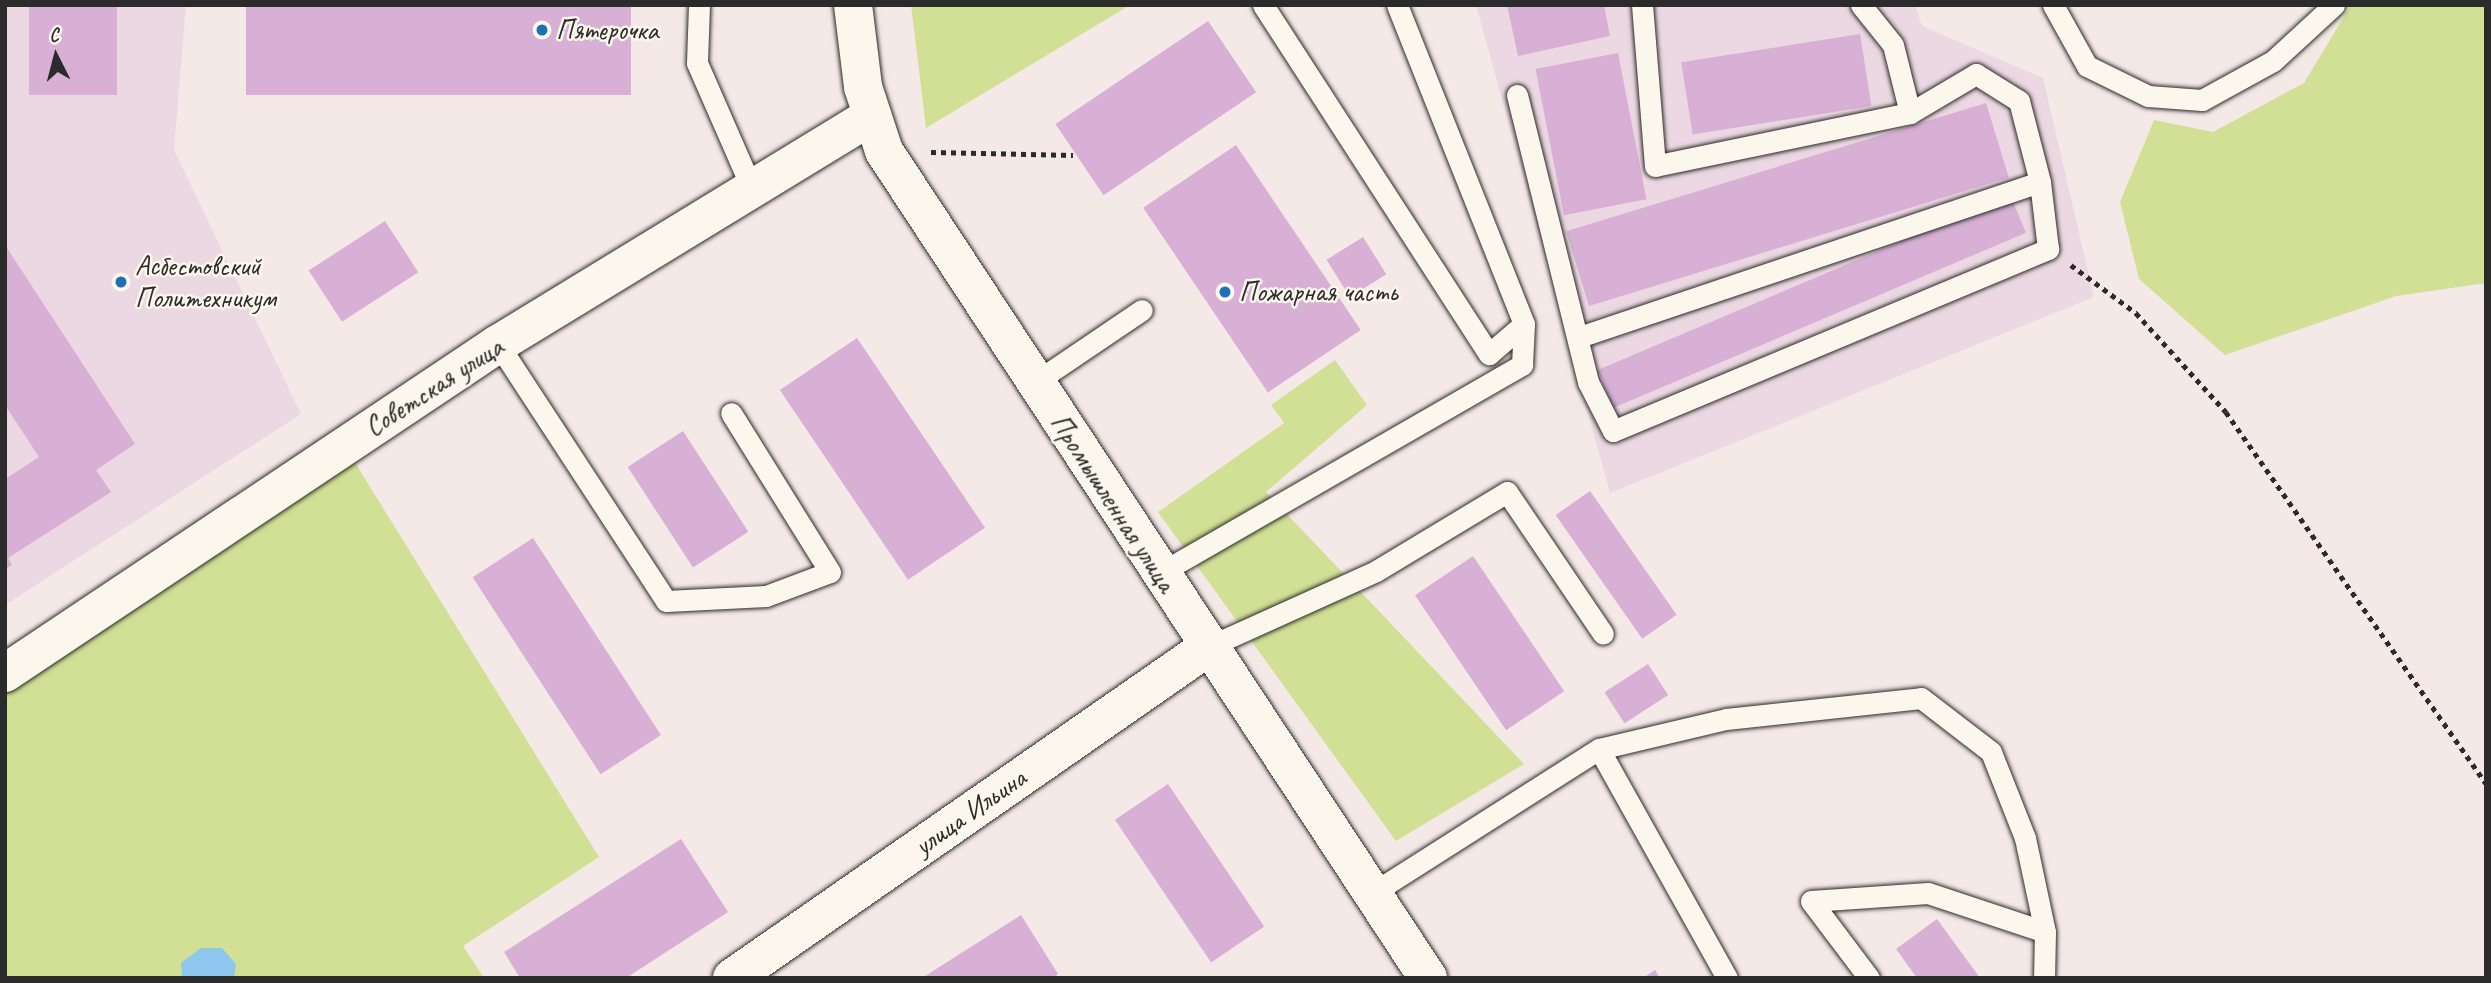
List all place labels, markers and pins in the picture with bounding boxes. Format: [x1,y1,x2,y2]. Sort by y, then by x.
place label: Пятерочка [556,13,659,47]
marker: Пятерочка [534,22,550,38]
place label: Асбестовский Политехникум [135,249,276,315]
marker: Асбестовский Политехникум [113,274,129,290]
place label: Пожарная часть [1239,275,1399,309]
marker: Пожарная часть [1217,284,1233,300]

